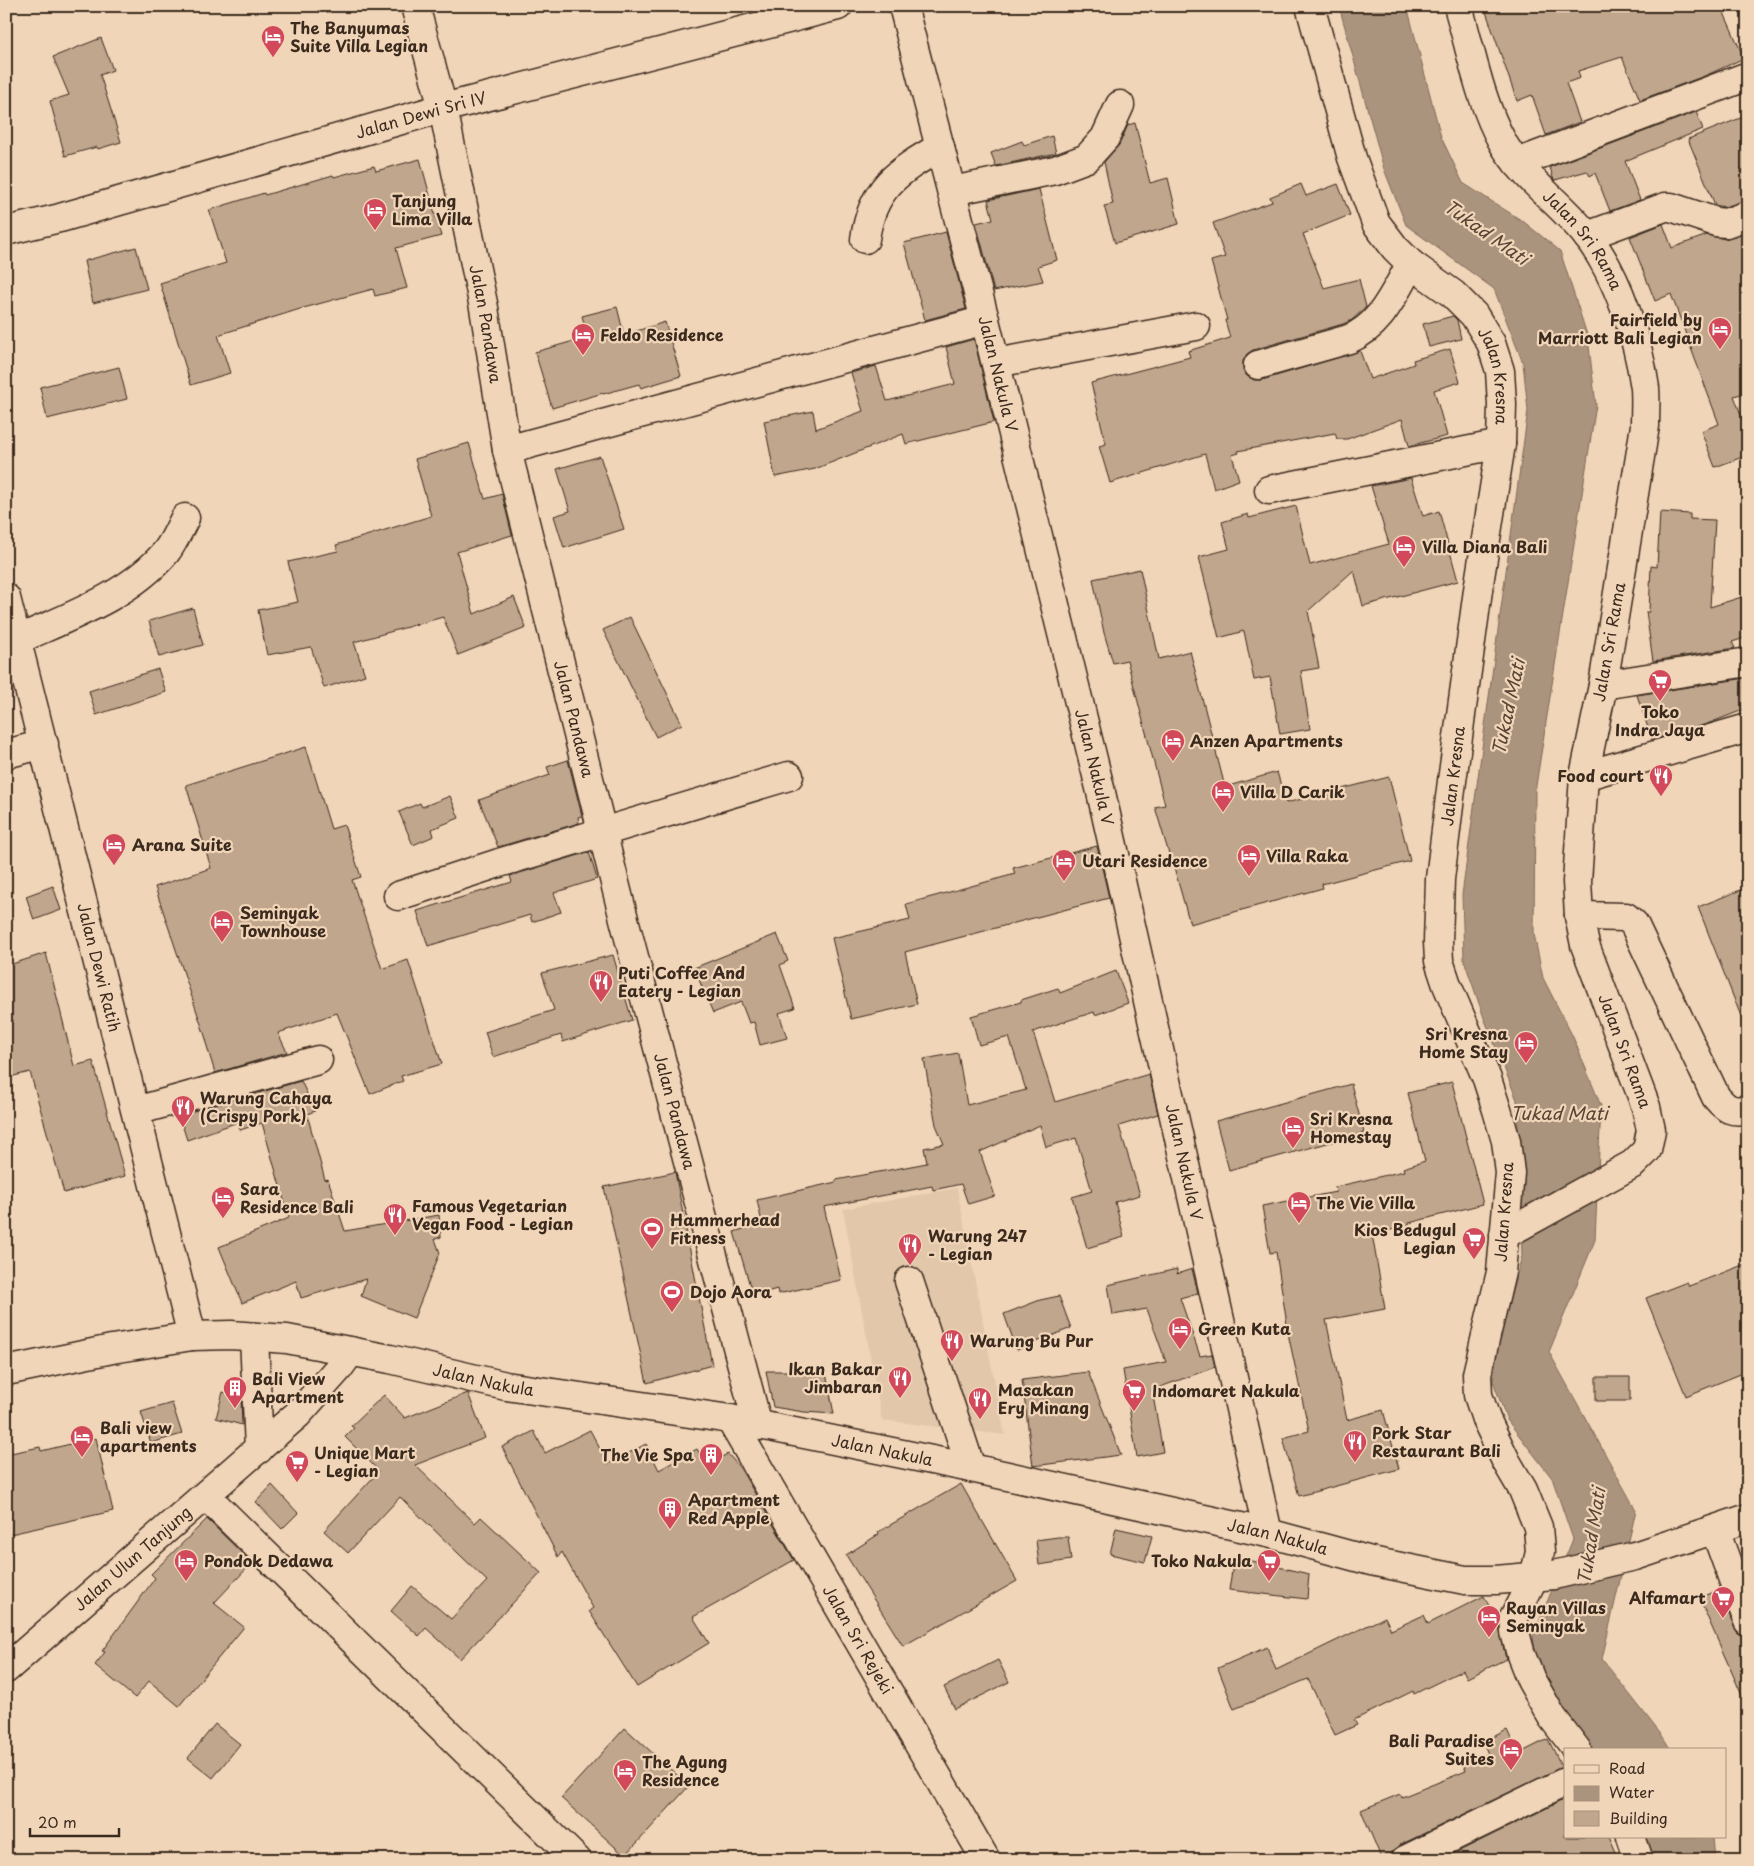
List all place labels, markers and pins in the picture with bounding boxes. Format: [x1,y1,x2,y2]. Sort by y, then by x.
place label: The Banyumas Suite Villa Legian [290,15,428,57]
hotel icon: The Banyumas Suite Villa Legian [260,24,286,58]
place label: Tanjung Lima Villa [392,188,473,230]
hotel icon: Tanjung Lima Villa [362,197,388,231]
place label: Fairfield by Marriott Bali Legian [1538,307,1702,349]
hotel icon: Fairfield by Marriott Bali Legian [1707,316,1733,350]
hotel icon: Feldo Residence [570,322,596,356]
place label: Feldo Residence [600,322,724,346]
hotel icon: Villa Diana Bali [1391,534,1417,568]
place label: Villa Diana Bali [1422,534,1548,558]
supermarket icon: Toko Indra Jaya [1647,668,1673,702]
place label: Toko Indra Jaya [1615,699,1705,741]
hotel icon: Anzen Apartments [1160,728,1186,762]
place label: Anzen Apartments [1190,728,1343,752]
place label: Food court [1557,763,1644,787]
restaurant icon: Food court [1648,763,1674,797]
hotel icon: Villa D Carik [1210,779,1236,813]
place label: Villa D Carik [1240,779,1345,803]
hotel icon: Arana Suite [101,832,127,866]
place label: Arana Suite [132,832,232,856]
hotel icon: Villa Raka [1236,843,1262,877]
place label: Villa Raka [1266,843,1349,867]
hotel icon: Utari Residence [1051,848,1077,882]
place label: Utari Residence [1082,848,1208,872]
place label: Seminyak Townhouse [240,900,326,942]
hotel icon: Seminyak Townhouse [209,909,235,943]
place label: Puti Coffee And Eatery - Legian [618,960,745,1002]
restaurant icon: Puti Coffee And Eatery - Legian [588,969,614,1003]
place label: Sri Kresna Home Stay [1419,1021,1508,1063]
hotel icon: Sri Kresna Home Stay [1513,1030,1539,1064]
place label: Warung Cahaya (Crispy Pork) [200,1085,332,1127]
restaurant icon: Warung Cahaya (Crispy Pork) [170,1094,196,1128]
place label: Sri Kresna Homestay [1310,1106,1393,1148]
hotel icon: Sri Kresna Homestay [1280,1115,1306,1149]
place label: Sara Residence Bali [240,1176,354,1218]
hotel icon: Sara Residence Bali [210,1185,236,1219]
hotel icon: The Vie Villa [1286,1190,1312,1224]
place label: The Vie Villa [1316,1190,1416,1214]
place label: Famous Vegetarian Vegan Food - Legian [412,1193,573,1235]
restaurant icon: Famous Vegetarian Vegan Food - Legian [382,1202,408,1236]
place label: Hammerhead Fitness [670,1207,780,1249]
sports icon: Hammerhead Fitness [639,1216,665,1250]
place label: Kios Bedugul Legian [1354,1217,1456,1259]
place label: Warung 247 - Legian [928,1223,1027,1265]
supermarket icon: Kios Bedugul Legian [1461,1226,1487,1260]
restaurant icon: Warung 247 - Legian [897,1232,923,1266]
sports icon: Dojo Aora [659,1279,685,1313]
place label: Dojo Aora [690,1279,772,1303]
hotel icon: Green Kuta [1167,1316,1193,1350]
place label: Green Kuta [1198,1316,1291,1340]
restaurant icon: Warung Bu Pur [939,1328,965,1362]
place label: Warung Bu Pur [970,1328,1094,1352]
place label: Ikan Bakar Jimbaran [788,1356,882,1398]
restaurant icon: Ikan Bakar Jimbaran [887,1365,913,1399]
place label: Bali View Apartment [252,1366,344,1408]
building icon: Bali View Apartment [222,1375,248,1409]
place label: Masakan Ery Minang [998,1377,1089,1419]
supermarket icon: Indomaret Nakula [1121,1378,1147,1412]
place label: Indomaret Nakula [1152,1378,1300,1402]
restaurant icon: Masakan Ery Minang [967,1386,993,1420]
place label: Bali view apartments [100,1415,197,1457]
place label: Pork Star Restaurant Bali [1372,1420,1501,1462]
hotel icon: Bali view apartments [69,1424,95,1458]
restaurant icon: Pork Star Restaurant Bali [1342,1429,1368,1463]
place label: Unique Mart - Legian [314,1440,416,1482]
place label: The Vie Spa [601,1442,694,1466]
building icon: The Vie Spa [698,1442,724,1476]
supermarket icon: Unique Mart - Legian [284,1449,310,1483]
place label: Apartment Red Apple [688,1487,780,1529]
building icon: Apartment Red Apple [657,1496,683,1530]
hotel icon: Pondok Dedawa [173,1548,199,1582]
place label: Pondok Dedawa [204,1548,333,1572]
place label: Toko Nakula [1151,1548,1252,1572]
supermarket icon: Toko Nakula [1256,1548,1282,1582]
place label: Alfamart [1629,1585,1706,1609]
supermarket icon: Alfamart [1710,1585,1736,1619]
place label: Rayan Villas Seminyak [1506,1595,1606,1637]
hotel icon: Rayan Villas Seminyak [1476,1604,1502,1638]
place label: Bali Paradise Suites [1388,1728,1494,1770]
hotel icon: Bali Paradise Suites [1498,1737,1524,1771]
place label: The Agung Residence [642,1749,728,1791]
hotel icon: The Agung Residence [612,1758,638,1792]

